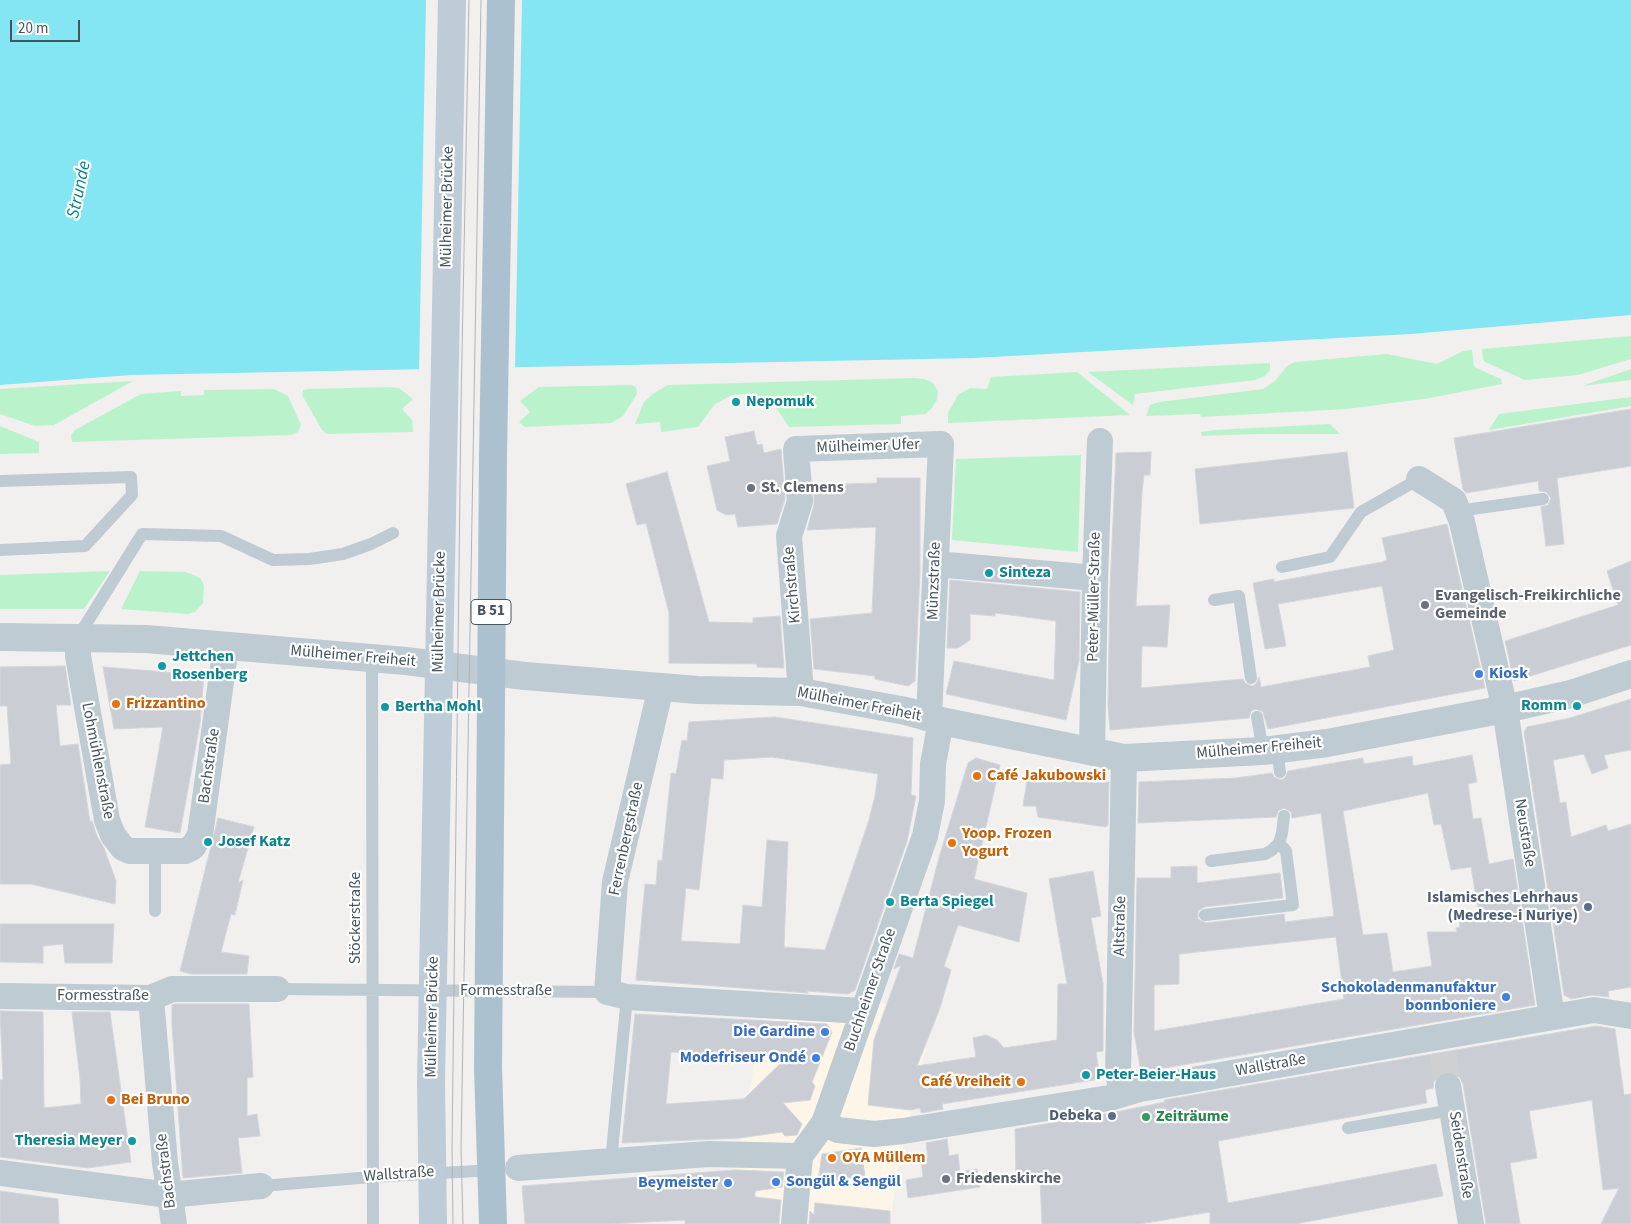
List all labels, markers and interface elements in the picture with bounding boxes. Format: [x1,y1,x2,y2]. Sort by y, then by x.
scale bar [12,10,82,42]
text: 20 m [18,18,48,39]
street label: Mülheimer Brücke [437,146,459,268]
water label: Strunde [63,159,97,221]
place label: Nepomuk [746,392,815,412]
marker: Nepomuk [730,396,742,408]
street label: Mülheimer Ufer [816,436,920,458]
place label: St. Clemens [761,478,844,498]
marker: St. Clemens [745,482,757,494]
street label: Peter-Müller-Straße [1084,532,1106,662]
street label: Münzstraße [924,542,946,620]
street label: Kirchstraße [780,546,806,624]
street label: Mülheimer Brücke [429,551,451,673]
place label: Sinteza [999,563,1051,583]
marker: Sinteza [983,567,995,579]
place label: Evangelisch-Freikirchliche Gemeinde [1435,586,1621,624]
marker: Evangelisch-Freikirchliche Gemeinde [1419,599,1431,611]
road number: B 51 [471,600,511,624]
street label: Mülheimer Freiheit [290,642,416,672]
place label: Jettchen Rosenberg [172,647,247,685]
marker: Jettchen Rosenberg [156,660,168,672]
place label: Kiosk [1489,664,1528,684]
marker: Kiosk [1473,668,1485,680]
street label: Mülheimer Freiheit [795,684,923,726]
place label: Frizzantino [126,694,206,714]
place label: Romm [1521,696,1567,716]
place label: Bertha Mohl [395,697,481,717]
marker: Frizzantino [110,698,122,710]
marker: Romm [1571,700,1583,712]
street label: Lohmühlenstraße [76,701,118,821]
marker: Bertha Mohl [379,701,391,713]
street label: Bachstraße [195,727,225,805]
street label: Mülheimer Freiheit [1196,734,1322,764]
place label: Café Jakubowski [987,766,1106,786]
marker: Café Jakubowski [971,770,983,782]
street label: Ferrenbergstraße [606,780,648,898]
street label: Neustraße [1509,797,1539,869]
place label: Yoop. Frozen Yogurt [962,824,1052,862]
place label: Josef Katz [218,832,290,852]
marker: Josef Katz [202,836,214,848]
marker: Yoop. Frozen Yogurt [946,837,958,849]
street label: Stöckerstraße [346,872,366,964]
place label: Islamisches Lehrhaus (Medrese-i Nuriye) [1427,888,1578,926]
place label: Berta Spiegel [900,892,993,912]
marker: Berta Spiegel [884,896,896,908]
street label: Altstraße [1111,896,1131,956]
marker: Islamisches Lehrhaus (Medrese-i Nuriye) [1582,901,1594,913]
street label: Buchheimer Straße [841,926,901,1054]
street label: Mülheimer Brücke [422,956,444,1078]
place label: Schokoladenmanufaktur bonnboniere [1321,978,1496,1016]
street label: Formesstraße [460,981,552,1001]
street label: Formesstraße [57,986,149,1006]
marker: Schokoladenmanufaktur bonnboniere [1500,991,1512,1003]
place label: Die Gardine [733,1022,815,1042]
marker: Die Gardine [819,1026,831,1038]
place label: Modefriseur Ondé [680,1048,806,1068]
street label: Wallstraße [1235,1050,1307,1082]
marker: Modefriseur Ondé [810,1052,822,1064]
place label: Peter-Beier-Haus [1096,1065,1216,1085]
marker: Peter-Beier-Haus [1080,1069,1092,1081]
place label: Café Vreiheit [921,1072,1011,1092]
marker: Café Vreiheit [1015,1076,1027,1088]
place label: Bei Bruno [121,1090,190,1110]
marker: Bei Bruno [105,1094,117,1106]
place label: Debeka [1049,1106,1102,1126]
place label: Zeiträume [1156,1107,1229,1127]
marker: Debeka [1106,1110,1118,1122]
street label: Seidenstraße [1444,1110,1476,1200]
marker: Zeiträume [1140,1111,1152,1123]
place label: Theresia Meyer [15,1131,122,1151]
street label: Bachstraße [153,1132,181,1210]
marker: Theresia Meyer [126,1135,138,1147]
place label: OYA Müllem [842,1148,926,1168]
marker: OYA Müllem [826,1152,838,1164]
street label: Wallstraße [363,1163,435,1187]
place label: Friedenskirche [956,1169,1061,1189]
place label: Songül & Sengül [786,1172,901,1192]
place label: Beymeister [638,1173,718,1193]
marker: Friedenskirche [940,1173,952,1185]
marker: Songül & Sengül [770,1176,782,1188]
marker: Beymeister [722,1177,734,1189]

